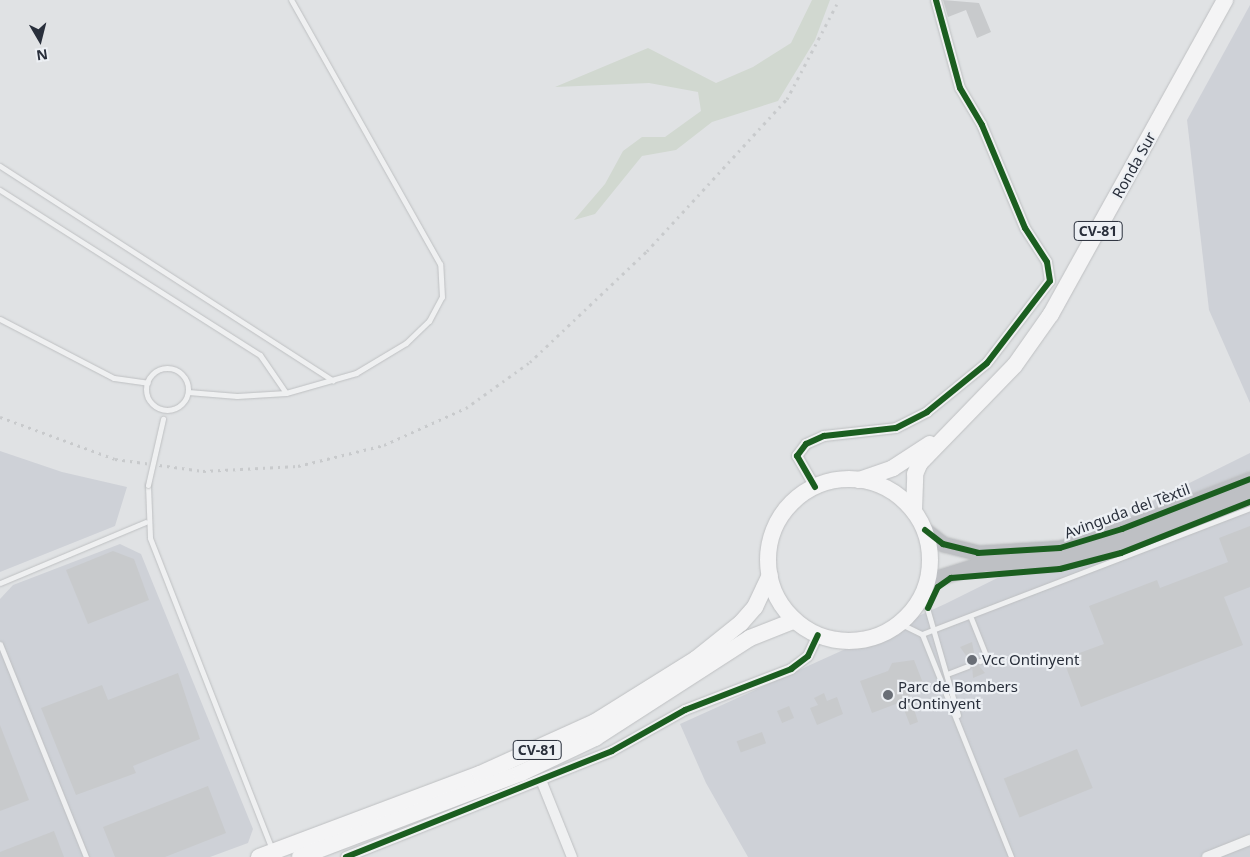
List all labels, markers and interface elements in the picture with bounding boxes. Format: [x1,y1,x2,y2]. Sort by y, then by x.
north arrow [15,15,65,65]
text: N [35,45,49,66]
street label: Ronda Sur [1108,129,1160,201]
road number: CV-81 [1073,220,1123,242]
street label: Avinguda del Tèxtil [1062,480,1192,542]
place label: Vcc Ontinyent [982,651,1079,669]
marker: Vcc Ontinyent [966,654,978,666]
place label: Parc de Bombers d'Ontinyent [898,677,1018,712]
marker: Parc de Bombers d'Ontinyent [882,689,894,701]
road number: CV-81 [512,738,562,762]

